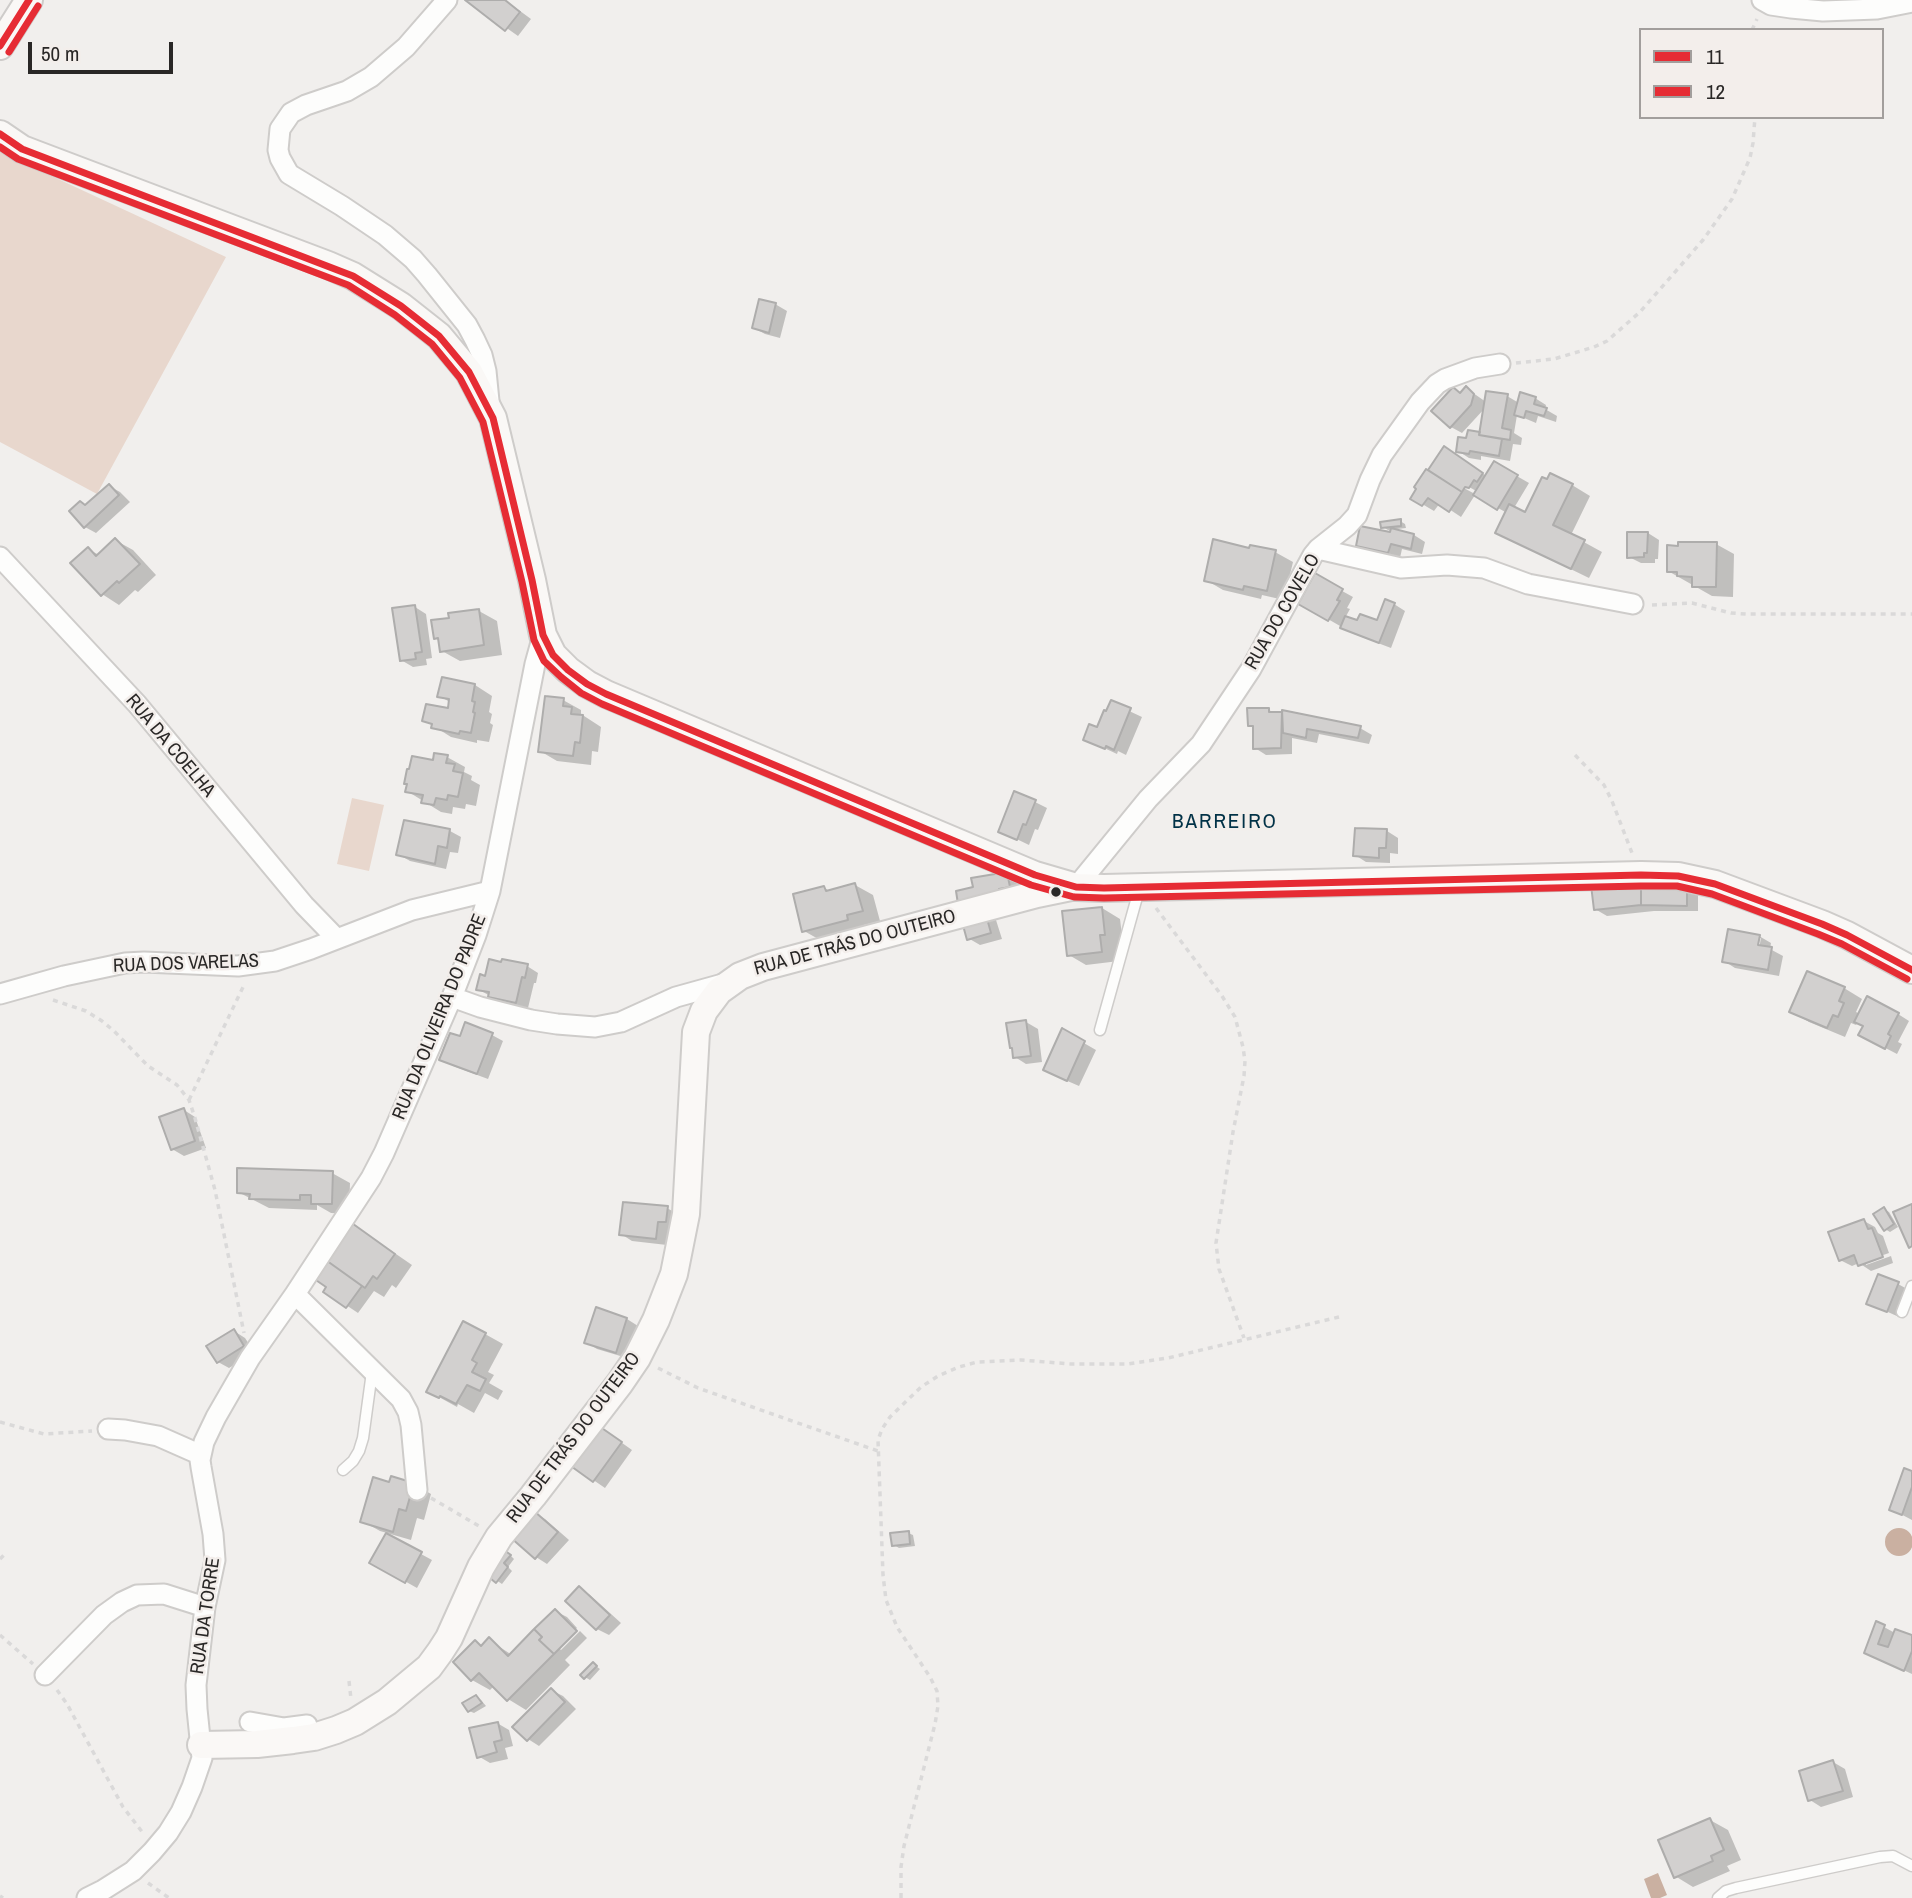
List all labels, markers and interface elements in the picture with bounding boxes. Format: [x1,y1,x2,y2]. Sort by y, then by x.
scale bar [32,28,177,72]
legend [1639,28,1884,119]
text: 50 m [41,39,79,68]
text: 11 [1706,42,1724,71]
text: 12 [1706,77,1725,106]
street label: RUA DO COVELO [1241,550,1325,674]
street label: RUA DA COELHA [120,690,220,802]
district label: BARREIRO [1173,809,1277,835]
unlabelled marker [1049,885,1063,899]
street label: RUA DE TRÁS DO OUTEIRO [752,905,958,981]
street label: RUA DA OLIVEIRA DO PADRE [388,911,492,1123]
street label: RUA DOS VARELAS [113,950,259,978]
street label: RUA DE TRÁS DO OUTEIRO [502,1348,646,1528]
street label: RUA DA TORRE [187,1556,225,1676]

